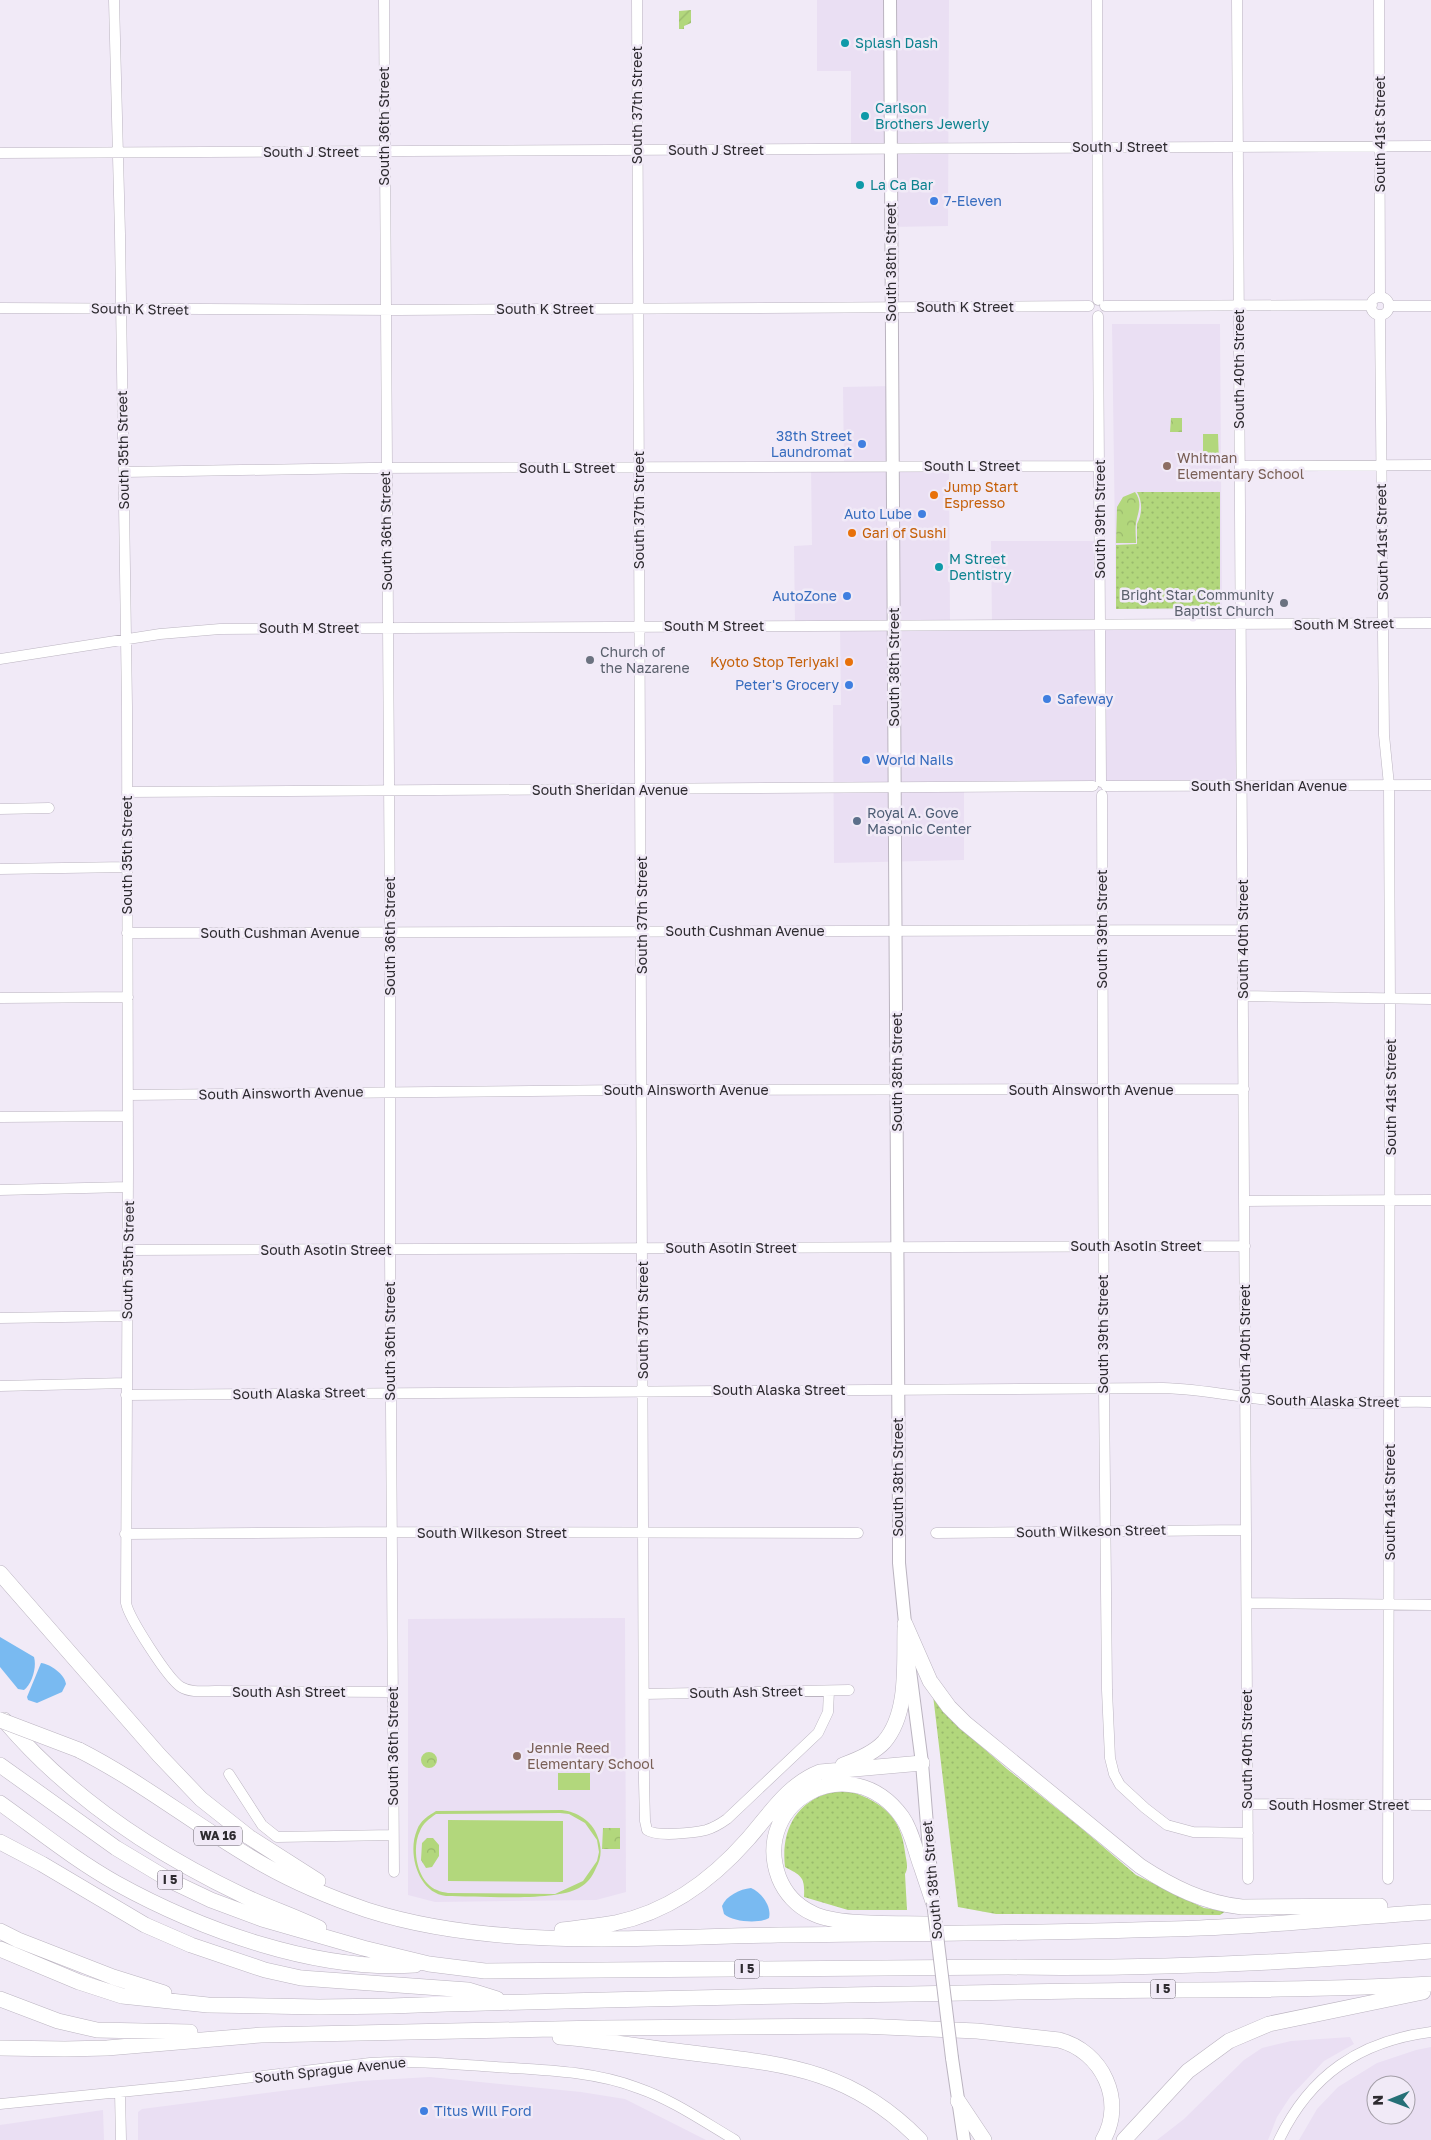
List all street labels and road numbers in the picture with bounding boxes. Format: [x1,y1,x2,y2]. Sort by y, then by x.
street label: South 37th Street [628,46,645,164]
street label: South 36th Street [375,66,392,186]
street label: South 41st Street [1371,76,1388,192]
street label: South J Street [1072,138,1168,155]
street label: South J Street [668,141,764,158]
street label: South J Street [263,143,359,160]
street label: South 38th Street [882,202,899,322]
street label: South K Street [916,298,1014,315]
street label: South K Street [91,299,189,318]
street label: South K Street [496,300,594,317]
street label: South 40th Street [1230,309,1247,429]
street label: South 35th Street [113,390,132,510]
street label: South 37th Street [630,451,647,569]
street label: South L Street [924,457,1020,474]
street label: South L Street [519,459,615,476]
street label: South 39th Street [1091,459,1108,579]
street label: South 36th Street [376,471,395,591]
street label: South 41st Street [1372,483,1391,601]
street label: South 38th Street [885,607,902,727]
street label: South M Street [1294,614,1394,633]
street label: South M Street [664,617,764,634]
street label: South M Street [259,619,359,636]
street label: South Sheridan Avenue [1191,777,1347,794]
street label: South Sheridan Avenue [532,781,688,798]
street label: South 35th Street [118,796,135,915]
street label: South 37th Street [633,856,650,974]
street label: South 39th Street [1093,869,1110,989]
street label: South 36th Street [381,876,398,996]
street label: South 40th Street [1234,879,1251,999]
street label: South Cushman Avenue [665,922,825,939]
street label: South Cushman Avenue [200,924,360,941]
street label: South 38th Street [888,1012,905,1132]
street label: South 41st Street [1382,1039,1399,1155]
street label: South Ainsworth Avenue [603,1081,769,1098]
street label: South Ainsworth Avenue [1008,1081,1174,1098]
street label: South Ainsworth Avenue [198,1083,364,1102]
street label: South 35th Street [118,1200,137,1320]
street label: South Asotin Street [1070,1237,1202,1254]
street label: South Asotin Street [665,1239,797,1256]
street label: South Asotin Street [260,1241,392,1258]
street label: South 37th Street [634,1261,651,1379]
street label: South 39th Street [1094,1274,1111,1394]
street label: South 36th Street [381,1281,398,1401]
street label: South 40th Street [1236,1284,1253,1404]
street label: South Alaska Street [712,1381,846,1398]
street label: South Alaska Street [232,1383,366,1402]
street label: South Alaska Street [1266,1391,1400,1410]
street label: South 38th Street [889,1417,906,1537]
street label: South 41st Street [1381,1444,1398,1560]
street label: South Wilkeson Street [1016,1521,1166,1540]
street label: South Wilkeson Street [417,1524,567,1541]
street label: South Ash Street [689,1682,803,1701]
street label: South Ash Street [232,1683,346,1700]
street label: South 36th Street [384,1686,401,1806]
street label: South 40th Street [1238,1689,1255,1809]
street label: South Hosmer Street [1269,1796,1409,1813]
street label: South 38th Street [918,1820,945,1940]
road number: WA 16 [194,1826,242,1845]
road number: I 5 [158,1870,182,1890]
road number: I 5 [734,1960,760,1978]
road number: I 5 [1150,1980,1176,1998]
street label: South Sprague Avenue [253,2053,407,2086]

